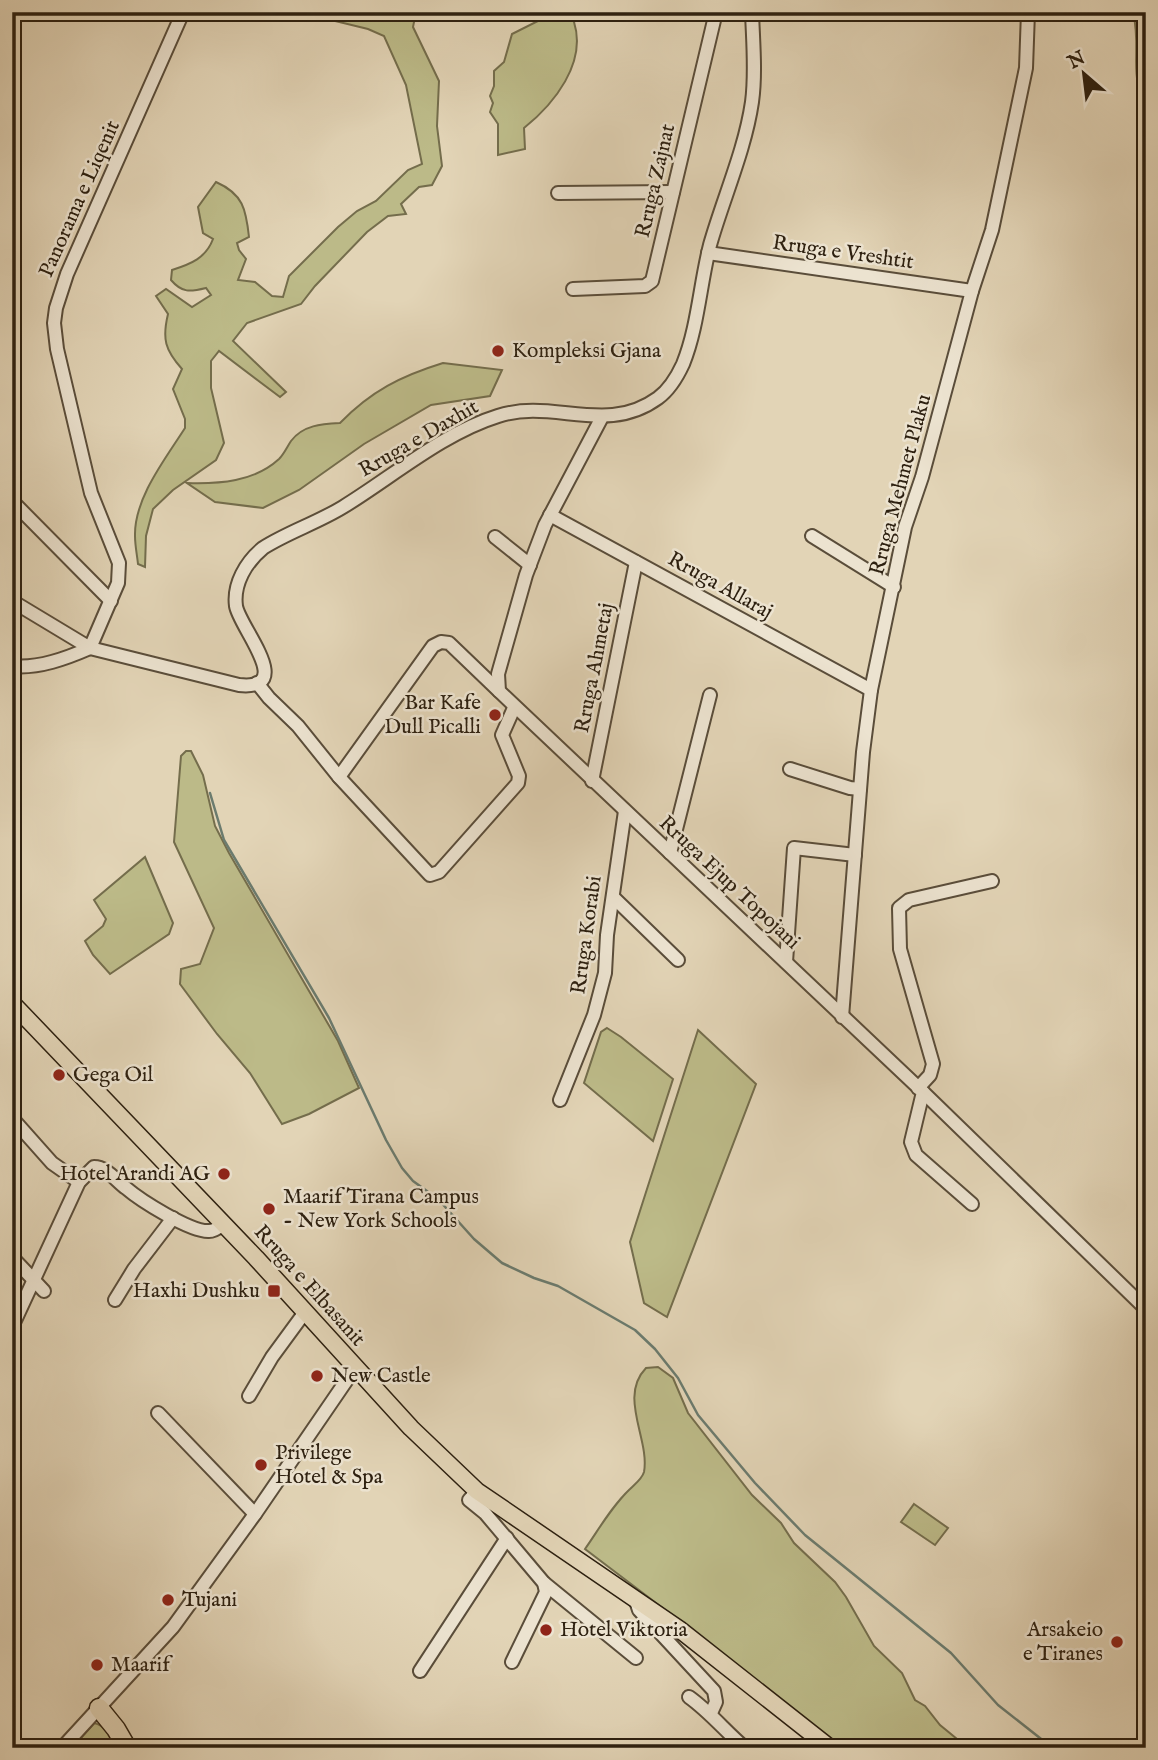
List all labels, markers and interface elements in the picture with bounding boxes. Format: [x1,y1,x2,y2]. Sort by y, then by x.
north arrow [1050,38,1120,108]
text: N [1063,46,1090,76]
street label: Panorama e Liqenit [33,116,127,282]
street label: Rruga Zajnat [630,122,682,240]
street label: Rruga e Vreshtit [771,230,915,276]
place label: Kompleksi Gjana [512,338,662,365]
marker: Kompleksi Gjana [490,343,506,359]
street label: Rruga Mehmet Plaku [864,391,938,579]
street label: Rruga e Daxhit [354,394,484,484]
street label: Rruga Allaraj [663,546,777,626]
street label: Rruga Ahmetaj [569,601,621,735]
place label: Bar Kafe Dull Picalli [384,690,481,741]
marker: Bar Kafe Dull Picalli [487,707,503,723]
street label: Rruga Ejup Topojani [652,810,806,956]
street label: Rruga Korabi [565,874,609,996]
place label: Gega Oil [73,1062,153,1089]
marker: Gega Oil [51,1067,67,1083]
place label: Hotel Arandi AG [60,1161,210,1188]
marker: Hotel Arandi AG [216,1166,232,1182]
place label: Maarif Tirana Campus - New York Schools [283,1184,479,1235]
marker: Maarif Tirana Campus - New York Schools [261,1201,277,1217]
street label: Rruga e Elbasanit [247,1219,371,1353]
place label: Haxhi Dushku [133,1278,260,1305]
marker: Haxhi Dushku [266,1283,282,1299]
place label: New Castle [331,1363,431,1390]
marker: New Castle [309,1368,325,1384]
place label: Privilege Hotel & Spa [275,1440,384,1491]
marker: Privilege Hotel & Spa [253,1457,269,1473]
place label: Tujani [182,1587,237,1614]
marker: Tujani [160,1592,176,1608]
place label: Hotel Viktoria [560,1617,689,1644]
place label: Arsakeio e Tiranes [1023,1617,1103,1668]
marker: Hotel Viktoria [538,1622,554,1638]
marker: Arsakeio e Tiranes [1109,1634,1125,1650]
place label: Maarif [111,1652,173,1679]
marker: Maarif [89,1657,105,1673]

